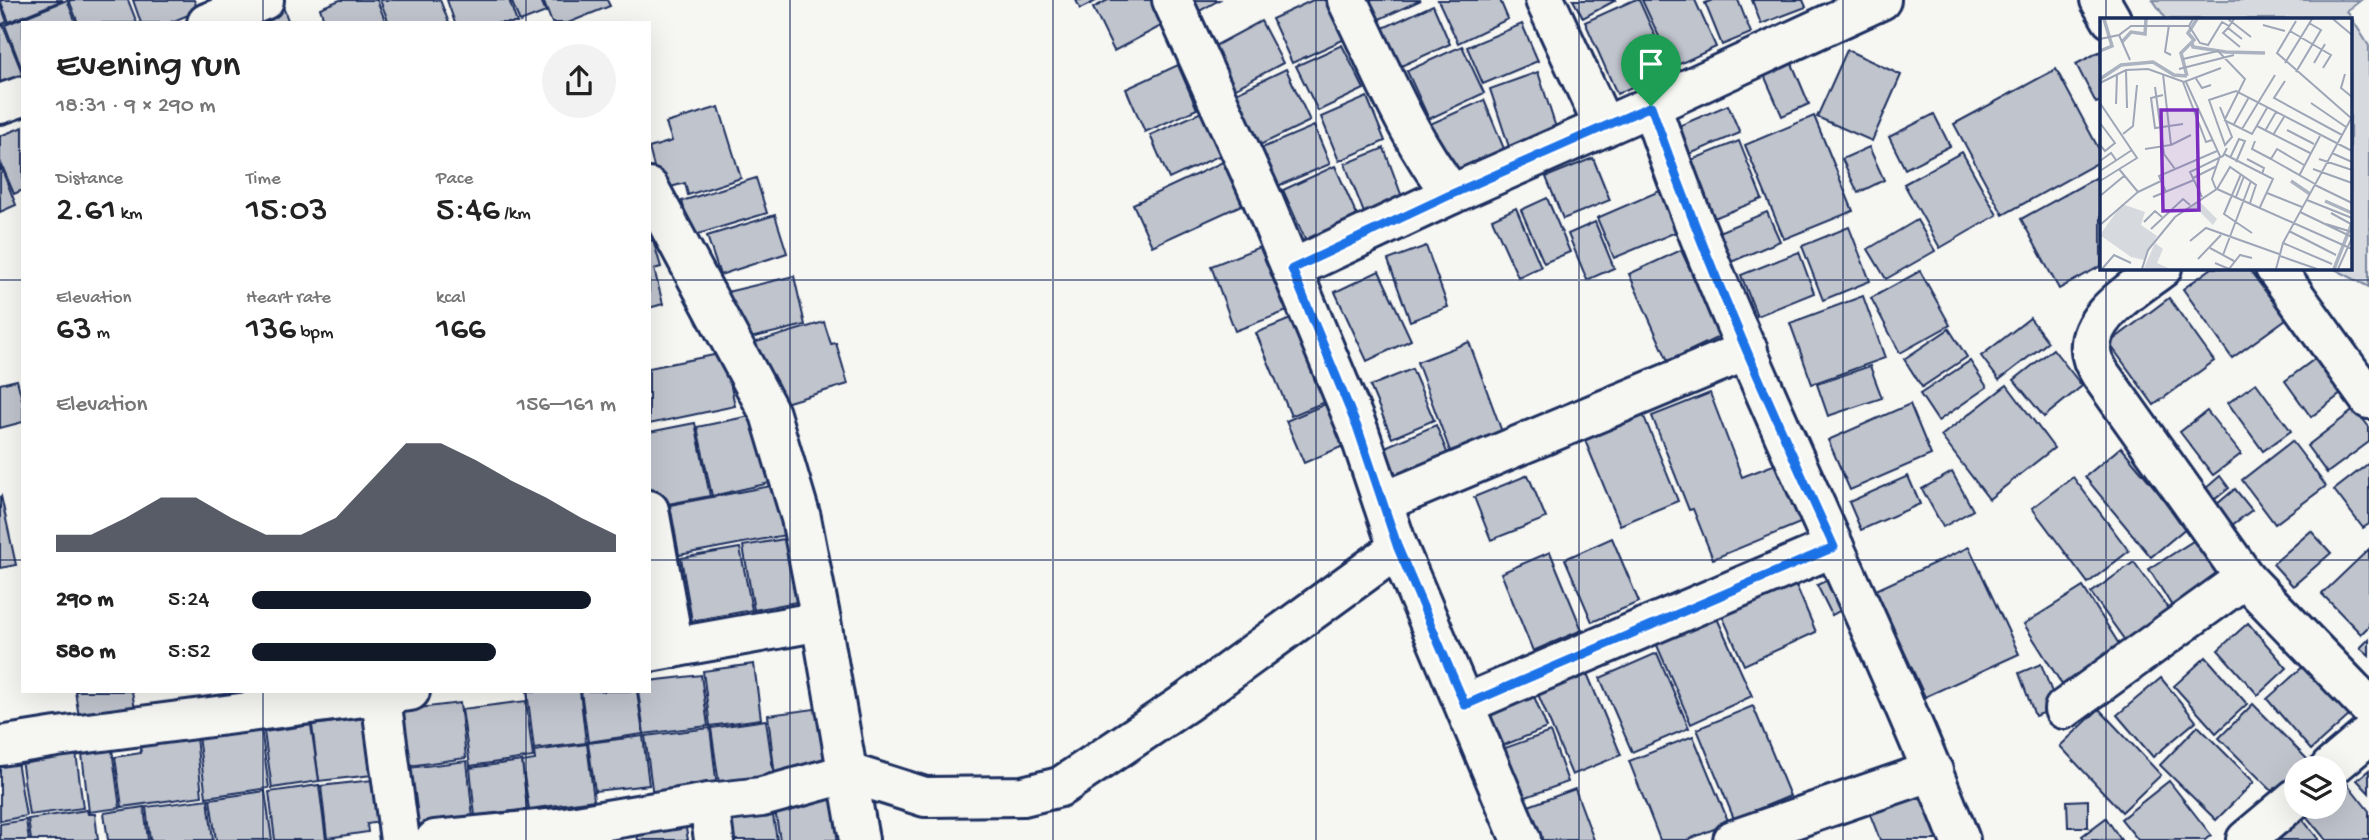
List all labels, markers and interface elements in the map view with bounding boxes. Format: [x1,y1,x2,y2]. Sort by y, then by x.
inset map [2100,18,2352,270]
pin [1621,34,1681,106]
button: share [542,44,616,118]
text: Evening run [56,45,240,89]
icon: arrive [1632,45,1670,83]
text: 18:31 · 9 × 290 m [56,93,216,120]
text: Distance [56,168,123,191]
text: Time [246,168,281,191]
text: Pace [436,168,473,191]
text: 2.61 [56,191,116,232]
text: 15:03 [246,191,328,232]
text: 5:46 [436,191,500,232]
text: km [116,203,143,226]
text: /km [500,203,531,226]
text: Elevation [56,287,132,310]
text: Heart rate [246,287,331,310]
text: kcal [436,287,466,310]
text: 63 [56,310,92,351]
text: 136 [246,310,296,351]
text: 166 [436,310,486,351]
text: m [92,322,110,345]
text: bpm [296,322,333,345]
text: Elevation [56,392,147,419]
text: 156–161 m [517,392,616,419]
text: 290 m [56,587,114,614]
text: 5:24 [168,587,209,614]
text: 580 m [56,639,116,666]
text: 5:52 [168,639,211,666]
map controls [2284,756,2347,819]
button: layers [2284,756,2347,819]

